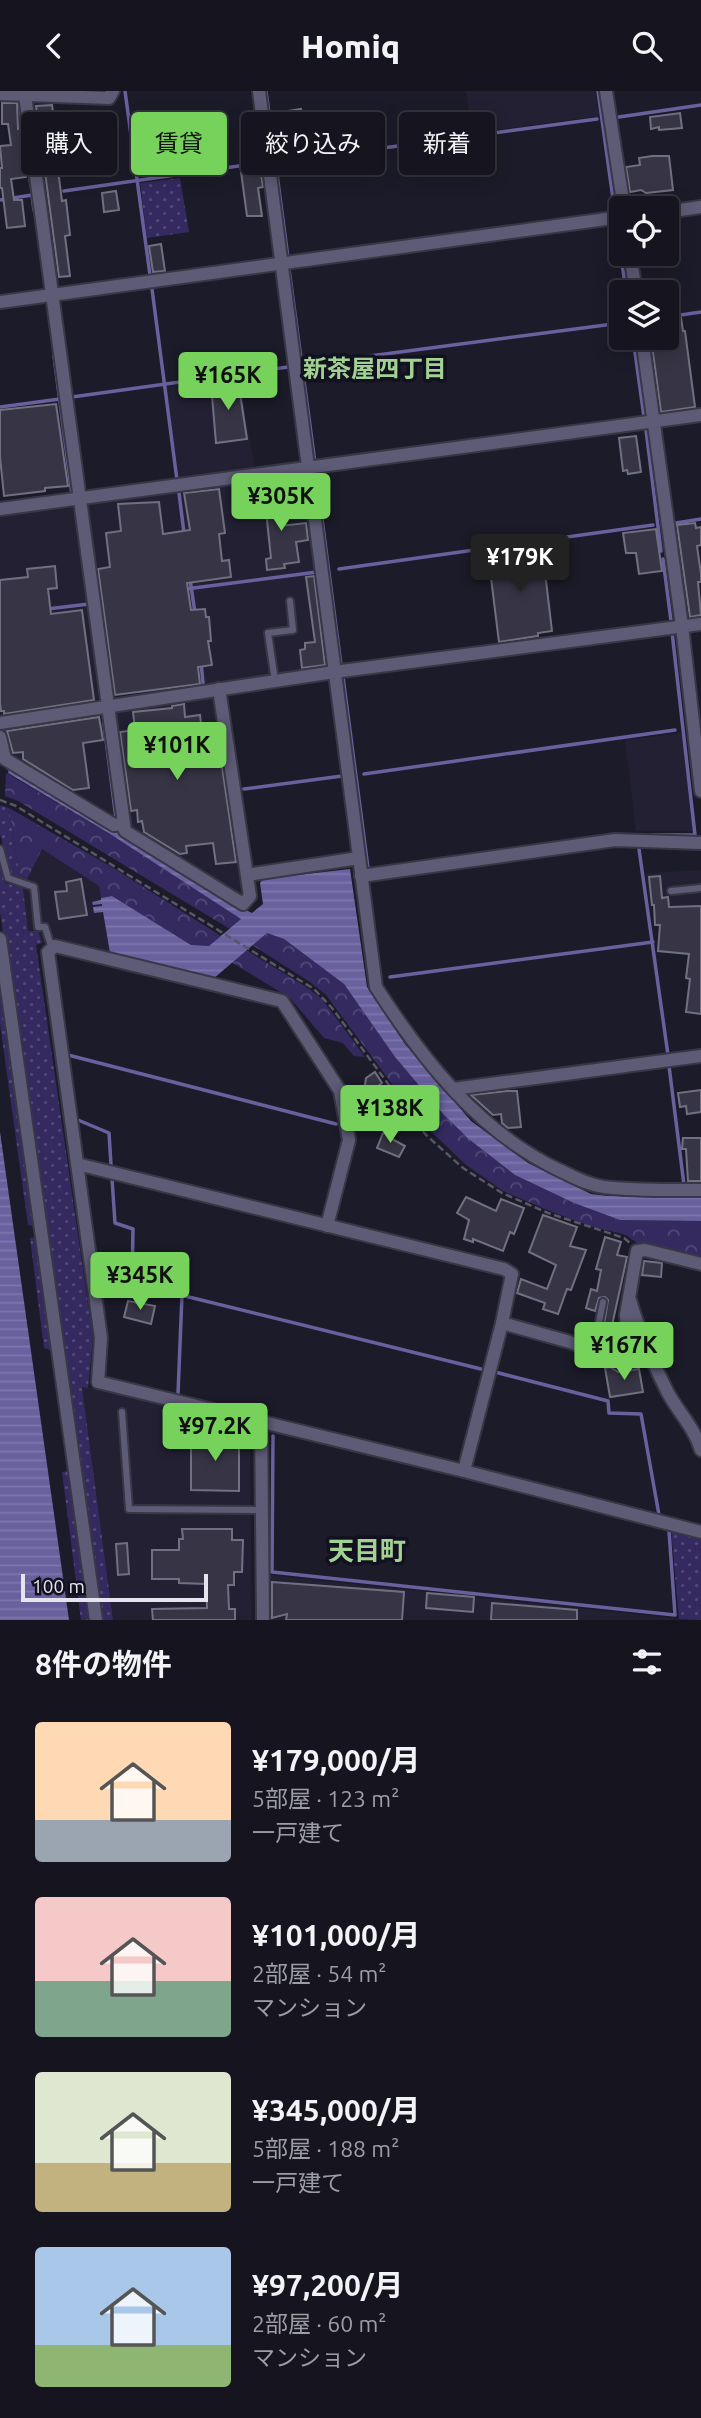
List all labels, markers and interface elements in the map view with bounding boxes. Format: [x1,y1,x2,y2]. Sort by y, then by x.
icon: back [35,27,73,65]
icon: search [628,27,666,65]
text: Homiq [301,28,400,64]
chip: 購入 [21,112,117,175]
chip: 賃貸 [131,112,227,175]
chip: 絞り込み [241,112,385,175]
chip: 新着 [399,112,495,175]
map controls [609,196,679,350]
button: locate [609,196,679,266]
button: layers [609,280,679,350]
pin: ¥165K [179,353,277,412]
district label: 新茶屋四丁目 [303,355,447,382]
text: ¥165K [194,362,262,387]
pin: ¥305K [232,473,330,533]
text: ¥305K [247,483,315,508]
pin: ¥179K [471,535,569,594]
text: ¥179K [486,544,554,569]
pin: ¥101K [128,723,226,782]
text: ¥101K [143,732,211,757]
pin: ¥138K [341,1086,439,1145]
text: ¥138K [356,1095,424,1120]
pin: ¥345K [91,1253,189,1312]
text: ¥345K [106,1262,174,1287]
pin: ¥167K [575,1323,673,1382]
text: ¥167K [590,1332,658,1357]
pin: ¥97.2K [158,1403,272,1463]
text: ¥97.2K [179,1413,251,1438]
district label: 天目町 [328,1536,406,1565]
scale bar [21,1571,208,1603]
text: 100 m [32,1575,85,1597]
icon: filters [628,1643,666,1681]
text: 8件の物件 [35,1647,172,1681]
text: ¥179,000/月 [252,1743,420,1777]
icon: home [91,1750,175,1834]
text: 5部屋 · 123 m² [252,1786,399,1811]
text: 一戸建て [252,1820,344,1845]
text: ¥101,000/月 [252,1918,420,1952]
icon: home [91,1925,175,2009]
text: 2部屋 · 54 m² [252,1961,386,1986]
text: マンション [252,1995,367,2020]
text: ¥345,000/月 [252,2093,420,2127]
icon: home [91,2100,175,2184]
text: 5部屋 · 188 m² [252,2136,399,2161]
text: 一戸建て [252,2170,344,2195]
text: ¥97,200/月 [252,2268,404,2302]
icon: home [91,2275,175,2359]
text: 2部屋 · 60 m² [252,2311,386,2336]
text: マンション [252,2345,367,2370]

